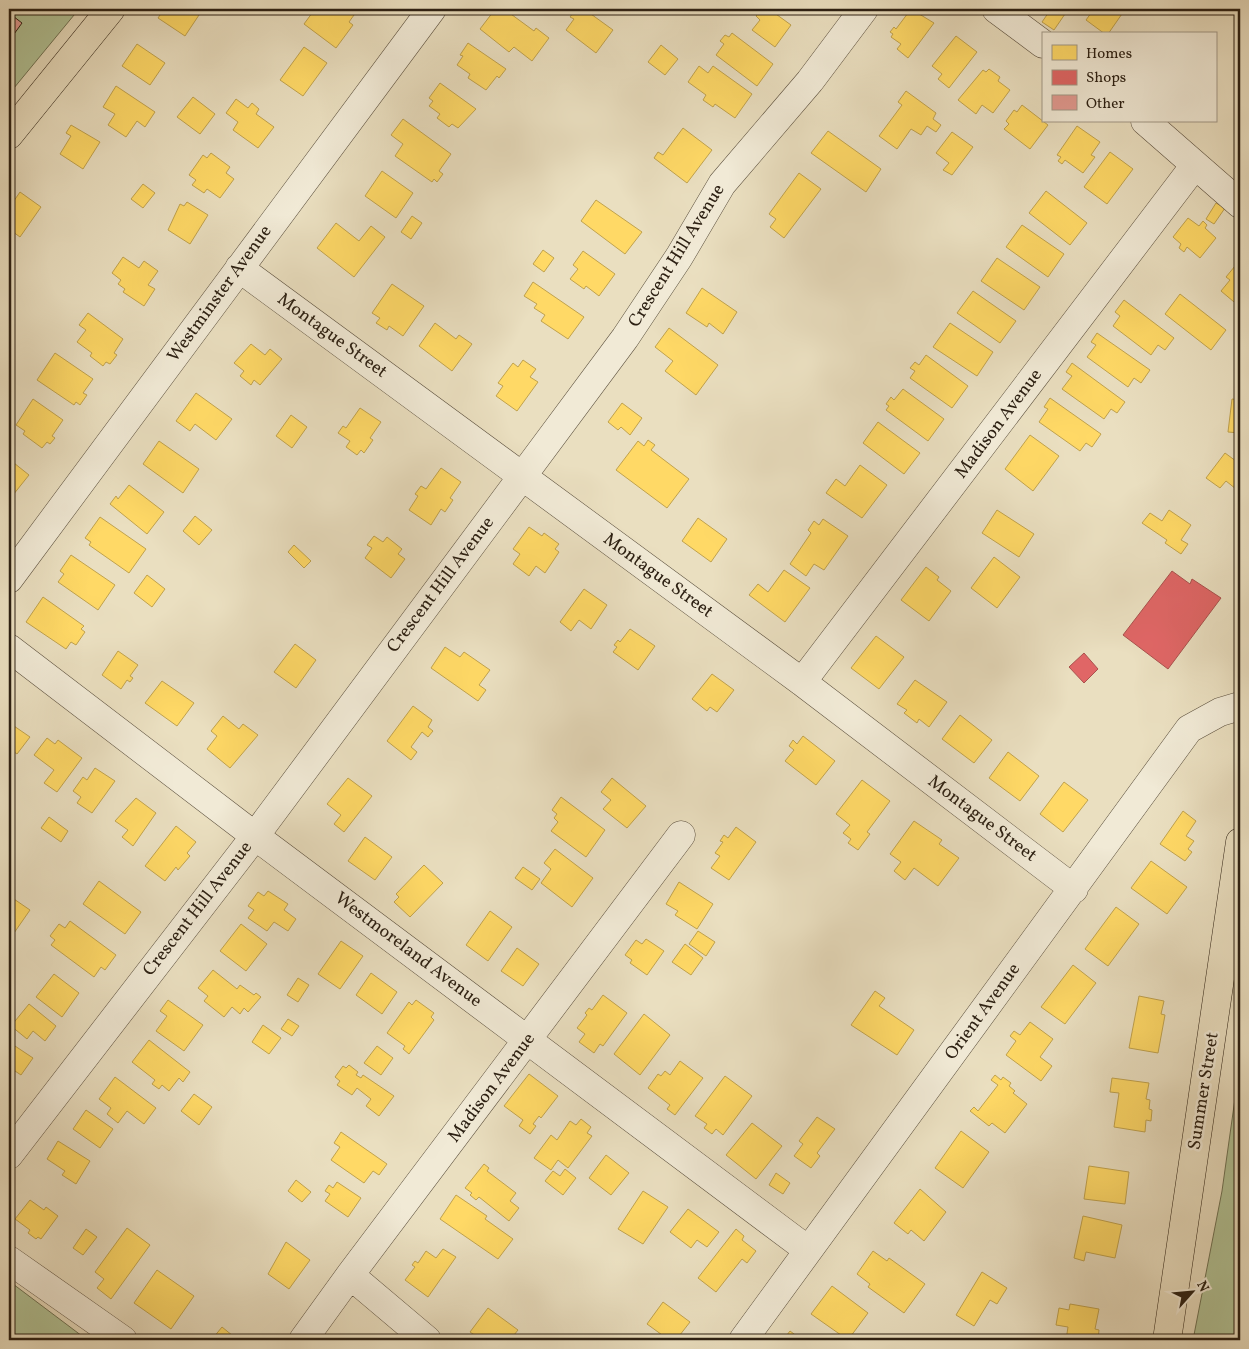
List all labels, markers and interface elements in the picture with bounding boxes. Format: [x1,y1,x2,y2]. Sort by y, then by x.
legend [1042,32,1216,122]
text: Homes [1086,44,1132,65]
text: Shops [1086,68,1126,89]
text: Other [1086,94,1125,115]
street label: Crescent Hill Avenue [623,179,731,333]
street label: Westminster Avenue [162,220,278,368]
street label: Montague Street [272,287,392,385]
street label: Madison Avenue [949,364,1049,484]
street label: Crescent Hill Avenue [381,512,501,658]
street label: Montague Street [598,527,718,625]
street label: Montague Street [922,770,1042,868]
street label: Crescent Hill Avenue [137,836,259,982]
street label: Westmoreland Avenue [329,886,487,1014]
street label: Orient Avenue [939,958,1027,1066]
street label: Madison Avenue [442,1028,542,1148]
street label: Summer Street [1182,1030,1226,1152]
north arrow [1166,1266,1216,1316]
text: N [1191,1278,1213,1296]

